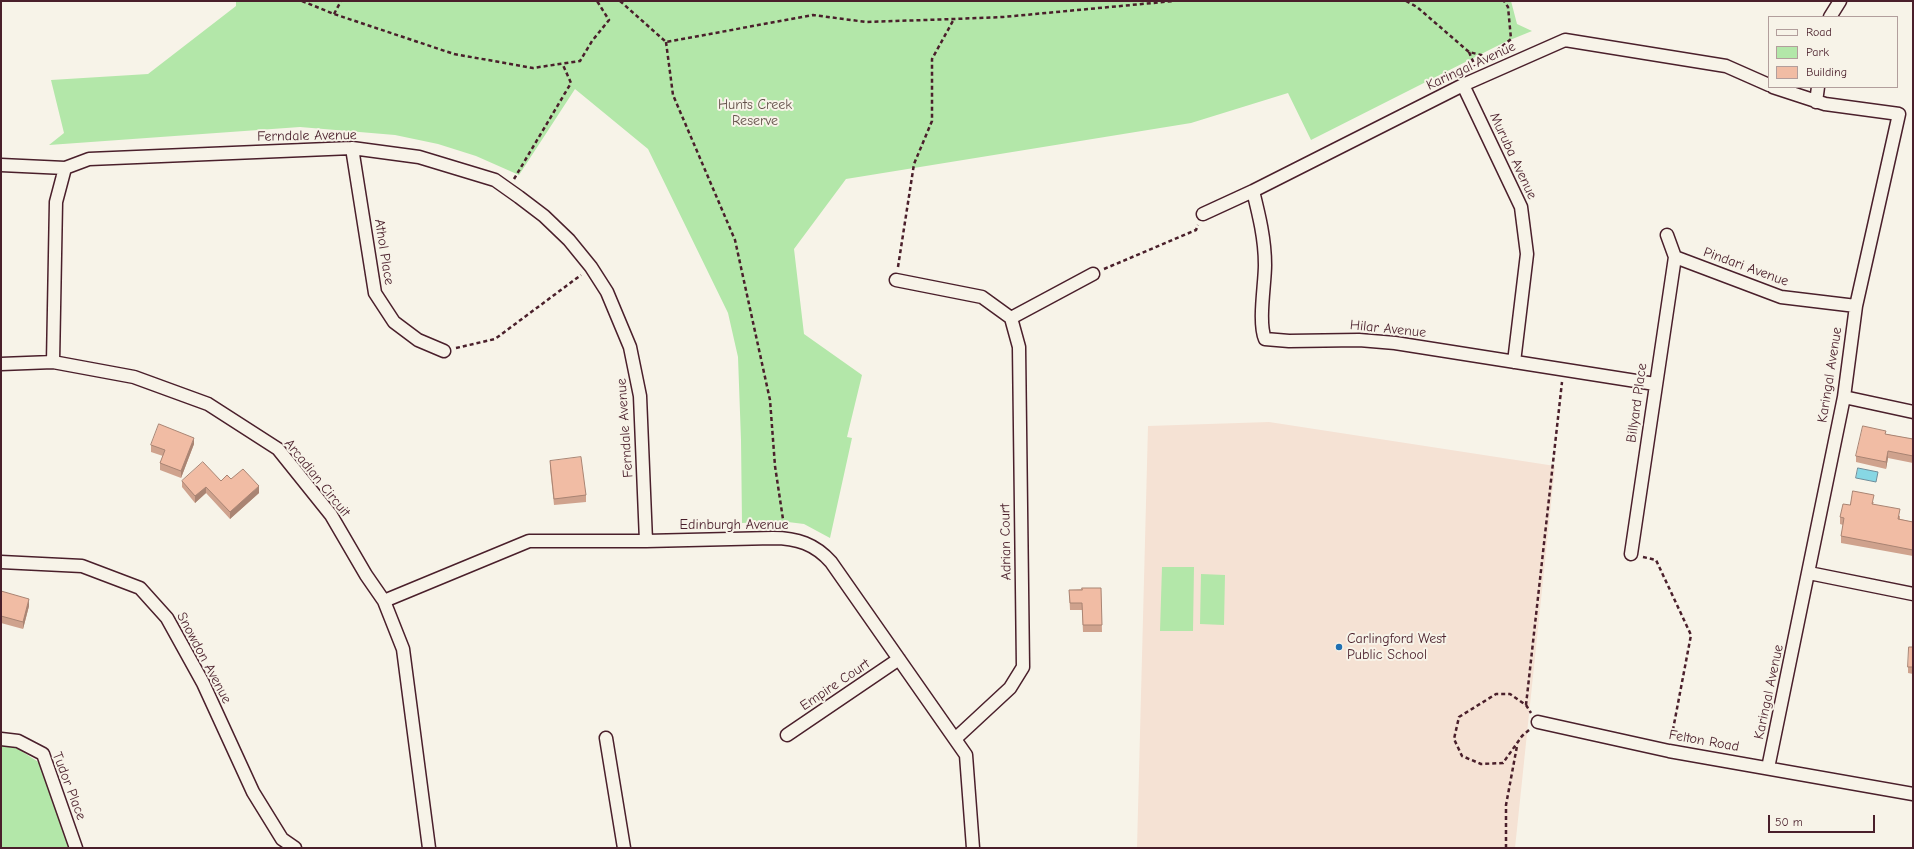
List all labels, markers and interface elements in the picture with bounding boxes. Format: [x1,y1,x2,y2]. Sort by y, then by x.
legend [1768,16,1898,88]
text: Road [1806,25,1832,39]
street label: Karingal Avenue [1424,38,1518,94]
text: Park [1806,45,1829,59]
text: Building [1806,65,1847,79]
park label: Hunts Creek Reserve [718,97,792,130]
street label: Muruba Avenue [1486,110,1540,202]
street label: Ferndale Avenue [257,127,357,145]
street label: Athol Place [370,218,398,286]
street label: Pindari Avenue [1701,244,1791,290]
street label: Hilar Avenue [1349,317,1427,341]
street label: Karingal Avenue [1814,326,1846,424]
street label: Billyard Place [1623,362,1651,444]
street label: Ferndale Avenue [613,378,637,478]
street label: Arcadian Circuit [280,436,354,520]
street label: Adrian Court [997,504,1015,580]
street label: Edinburgh Avenue [680,517,788,533]
street label: Snowdon Avenue [173,610,235,706]
place label: Carlingford West Public School [1347,631,1446,664]
marker: Carlingford West Public School [1334,642,1344,652]
street label: Karingal Avenue [1751,643,1787,741]
street label: Empire Court [797,656,873,714]
street label: Felton Road [1668,727,1740,755]
street label: Tudor Place [48,750,90,822]
scale bar [1770,807,1877,833]
text: 50 m [1775,815,1803,829]

